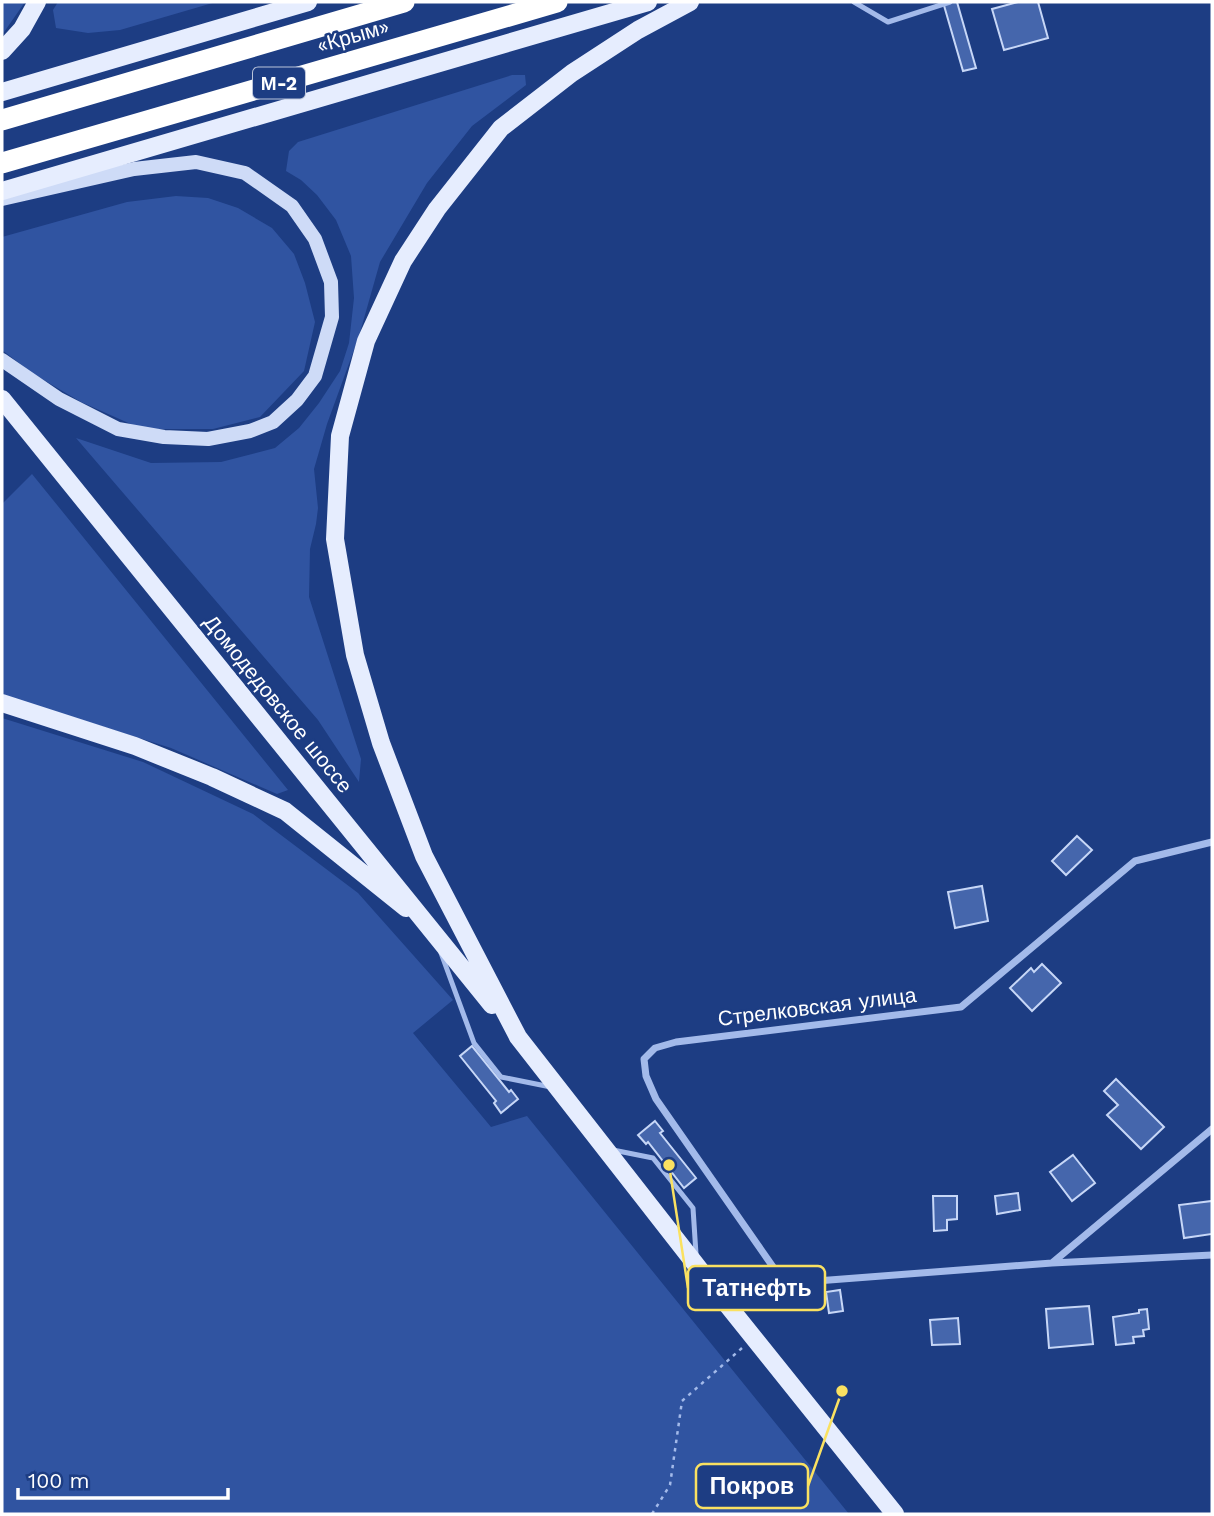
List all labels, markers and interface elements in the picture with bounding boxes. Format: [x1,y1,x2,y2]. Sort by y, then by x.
street label: «Крым» [314,13,392,58]
road number: М-2 [253,68,305,99]
street label: Домодедовское шоссе [199,610,358,798]
street label: Стрелковская улица [716,982,918,1031]
callout: Татнефть [688,1266,825,1310]
text: Татнефть [702,1275,812,1302]
scale bar [18,1456,228,1500]
callout: Покров [696,1464,808,1508]
text: 100 m [28,1468,90,1493]
text: Покров [710,1473,794,1500]

